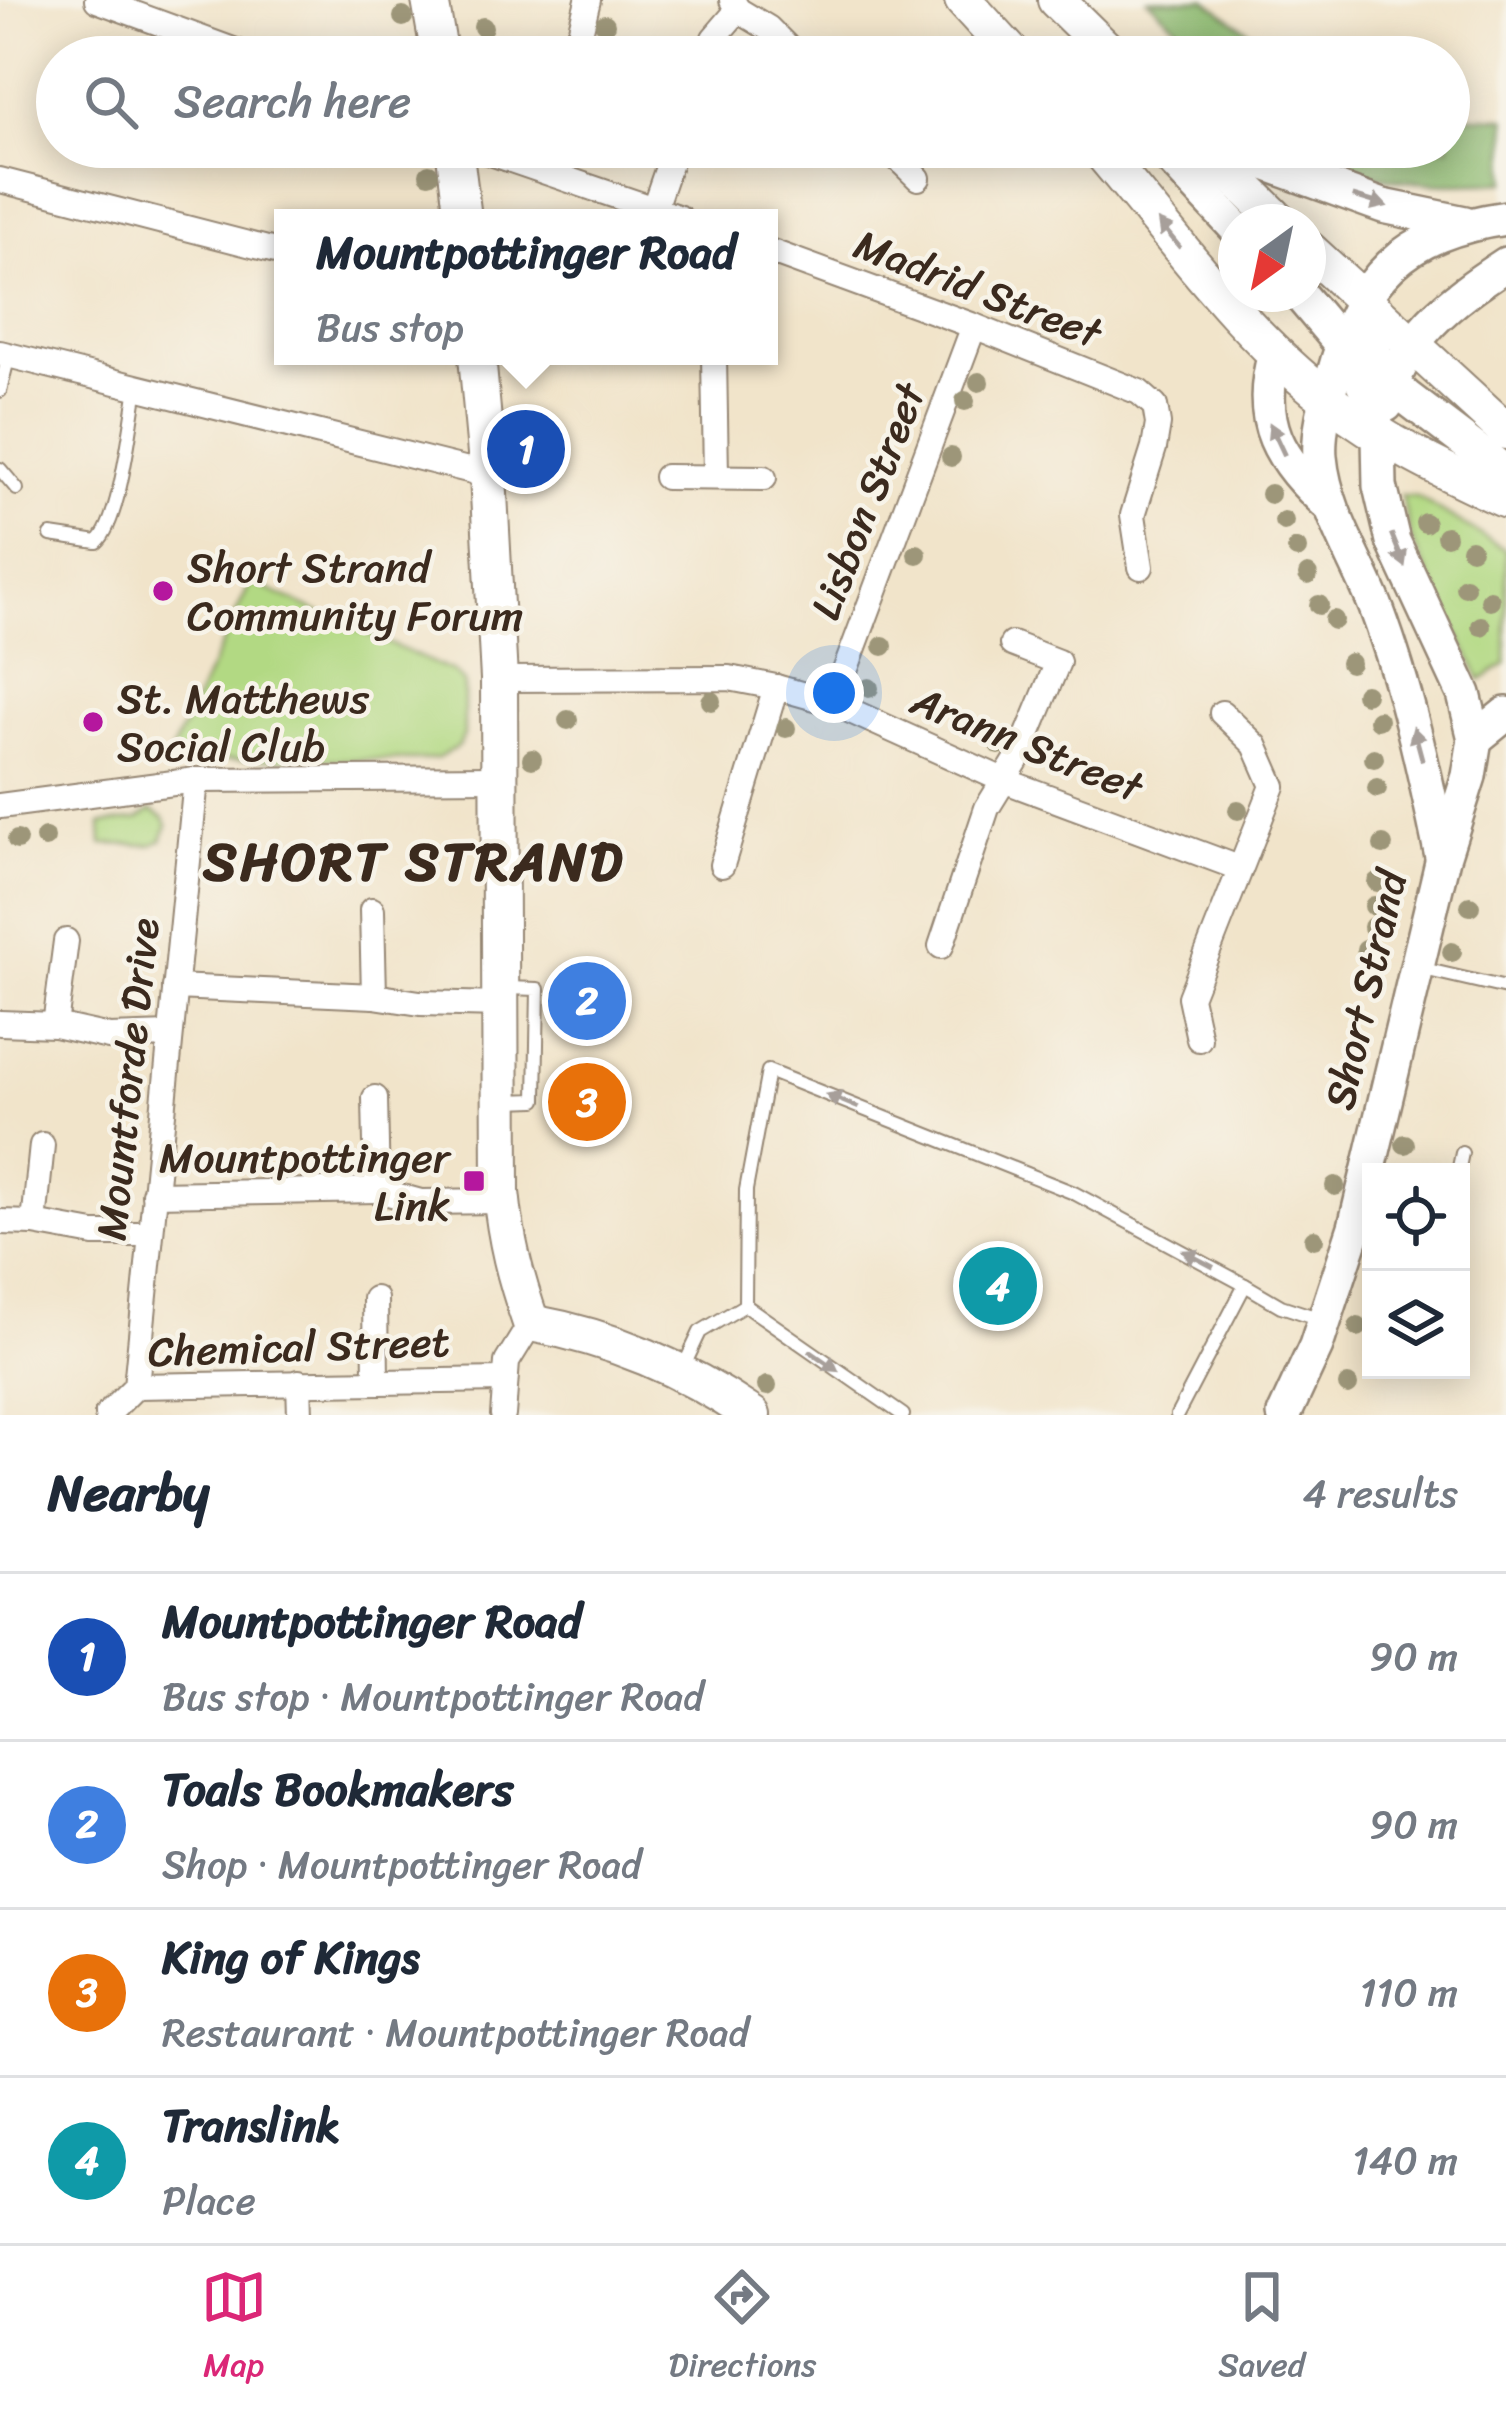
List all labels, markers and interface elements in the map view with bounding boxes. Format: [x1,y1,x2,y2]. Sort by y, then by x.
search box [36,36,1470,168]
text: Search here [174,62,411,142]
icon: search [78,69,144,135]
one-way arrow [1352,193,1389,211]
north arrow [1218,204,1326,312]
street label: Madrid Street [843,208,1114,371]
popup [274,209,778,365]
text: Mountpottinger Road [316,213,736,293]
one-way arrow [1157,218,1183,249]
text: Bus stop [316,293,464,362]
street label: Lisbon Street [789,370,948,631]
pin: 1 [487,404,565,494]
one-way arrow [1267,421,1287,456]
place label: Short Strand Community Forum [187,531,523,653]
one-way arrow [1389,532,1408,568]
marker: Short Strand Community Forum [150,578,176,604]
place label: St. Matthews Social Club [117,662,370,784]
your location [804,663,864,723]
street label: Arann Street [899,663,1156,825]
marker: St. Matthews Social Club [80,709,106,735]
one-way arrow [1407,725,1426,762]
district label: SHORT STRAND [202,814,625,910]
street label: Short Strand [1303,861,1430,1117]
street label: Mountforde Drive [74,914,182,1244]
pin: 2 [548,956,626,1046]
pin: 3 [548,1057,626,1147]
one-way arrow [823,1091,859,1110]
place label: Mountpottinger Link [159,1121,452,1243]
map controls [1362,1163,1470,1379]
button: locate [1362,1163,1470,1271]
marker: Mountpottinger Link [461,1168,487,1194]
pin: 4 [959,1241,1037,1331]
one-way arrow [1180,1249,1215,1270]
button: layers [1362,1271,1470,1379]
street label: Chemical Street [147,1305,451,1389]
one-way arrow [807,1348,839,1372]
text: Nearby [48,1448,209,1538]
text: 4 results [1303,1459,1458,1528]
text: Mountpottinger Road [162,1582,581,1662]
text: 1 [79,1622,95,1691]
text: 90 m [1369,1622,1458,1691]
text: Bus stop · Mountpottinger Road [162,1662,704,1731]
text: Toals Bookmakers [162,1750,513,1830]
text: 2 [76,1790,98,1859]
text: 90 m [1369,1790,1458,1859]
text: Shop · Mountpottinger Road [162,1830,642,1899]
text: King of Kings [162,1918,420,1998]
text: 3 [76,1958,98,2027]
text: 110 m [1360,1958,1458,2027]
text: Restaurant · Mountpottinger Road [162,1998,749,2067]
text: Translink [162,2086,340,2166]
text: 4 [75,2126,99,2195]
text: 140 m [1352,2126,1458,2195]
text: Place [162,2166,256,2235]
tab: Map [201,2264,267,2394]
tab: Directions [669,2264,816,2394]
tab: Saved [1218,2264,1305,2394]

